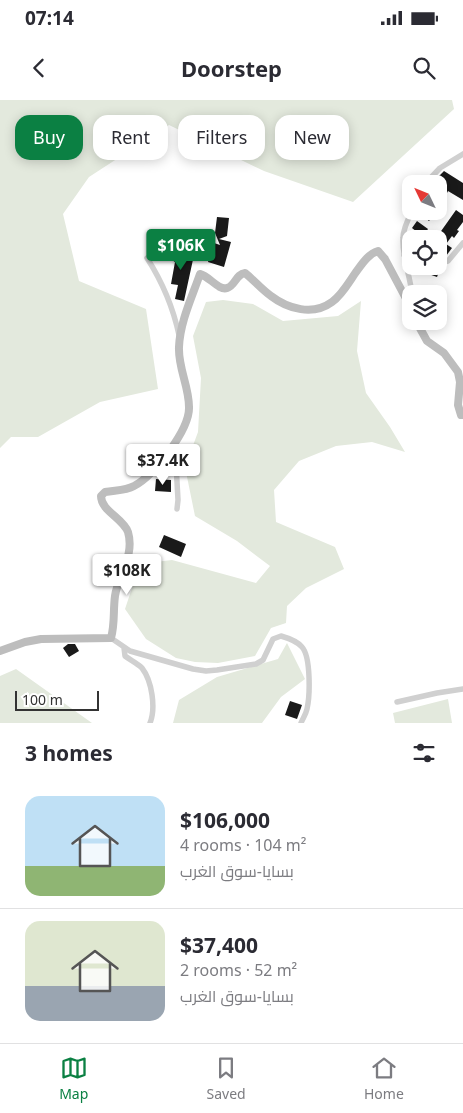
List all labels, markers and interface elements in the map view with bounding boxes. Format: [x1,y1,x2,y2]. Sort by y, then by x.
text: 07:14 [25,5,74,31]
text: Doorstep [181,53,282,83]
icon: back [25,54,53,82]
icon: search [410,54,438,82]
chip: Buy [15,115,83,160]
chip: Rent [93,115,168,160]
chip: Filters [178,115,265,160]
chip: New [275,115,349,160]
north arrow [402,175,448,220]
map controls [402,175,447,330]
pin: $106K [146,228,216,271]
button: locate [402,230,447,275]
text: $106K [157,234,205,256]
button: layers [402,285,447,330]
pin: $37.4K [122,444,204,486]
text: $37.4K [137,449,189,471]
pin: $108K [92,554,162,596]
text: $108K [103,559,151,581]
scale bar [15,688,99,711]
text: 100 m [22,690,63,709]
text: 3 homes [25,739,113,767]
icon: filters [410,739,438,767]
text: $106,000 [180,806,270,834]
icon: home [65,816,125,876]
text: 4 rooms · 104 m² [180,834,306,856]
text: بسايا-سوق الغرب [180,860,294,882]
text: $37,400 [180,931,258,959]
icon: home [65,941,125,1001]
text: 2 rooms · 52 m² [180,959,297,981]
text: بسايا-سوق الغرب [180,985,294,1007]
tab: Map [59,1054,88,1103]
tab: Saved [207,1054,246,1103]
tab: Home [364,1054,404,1103]

